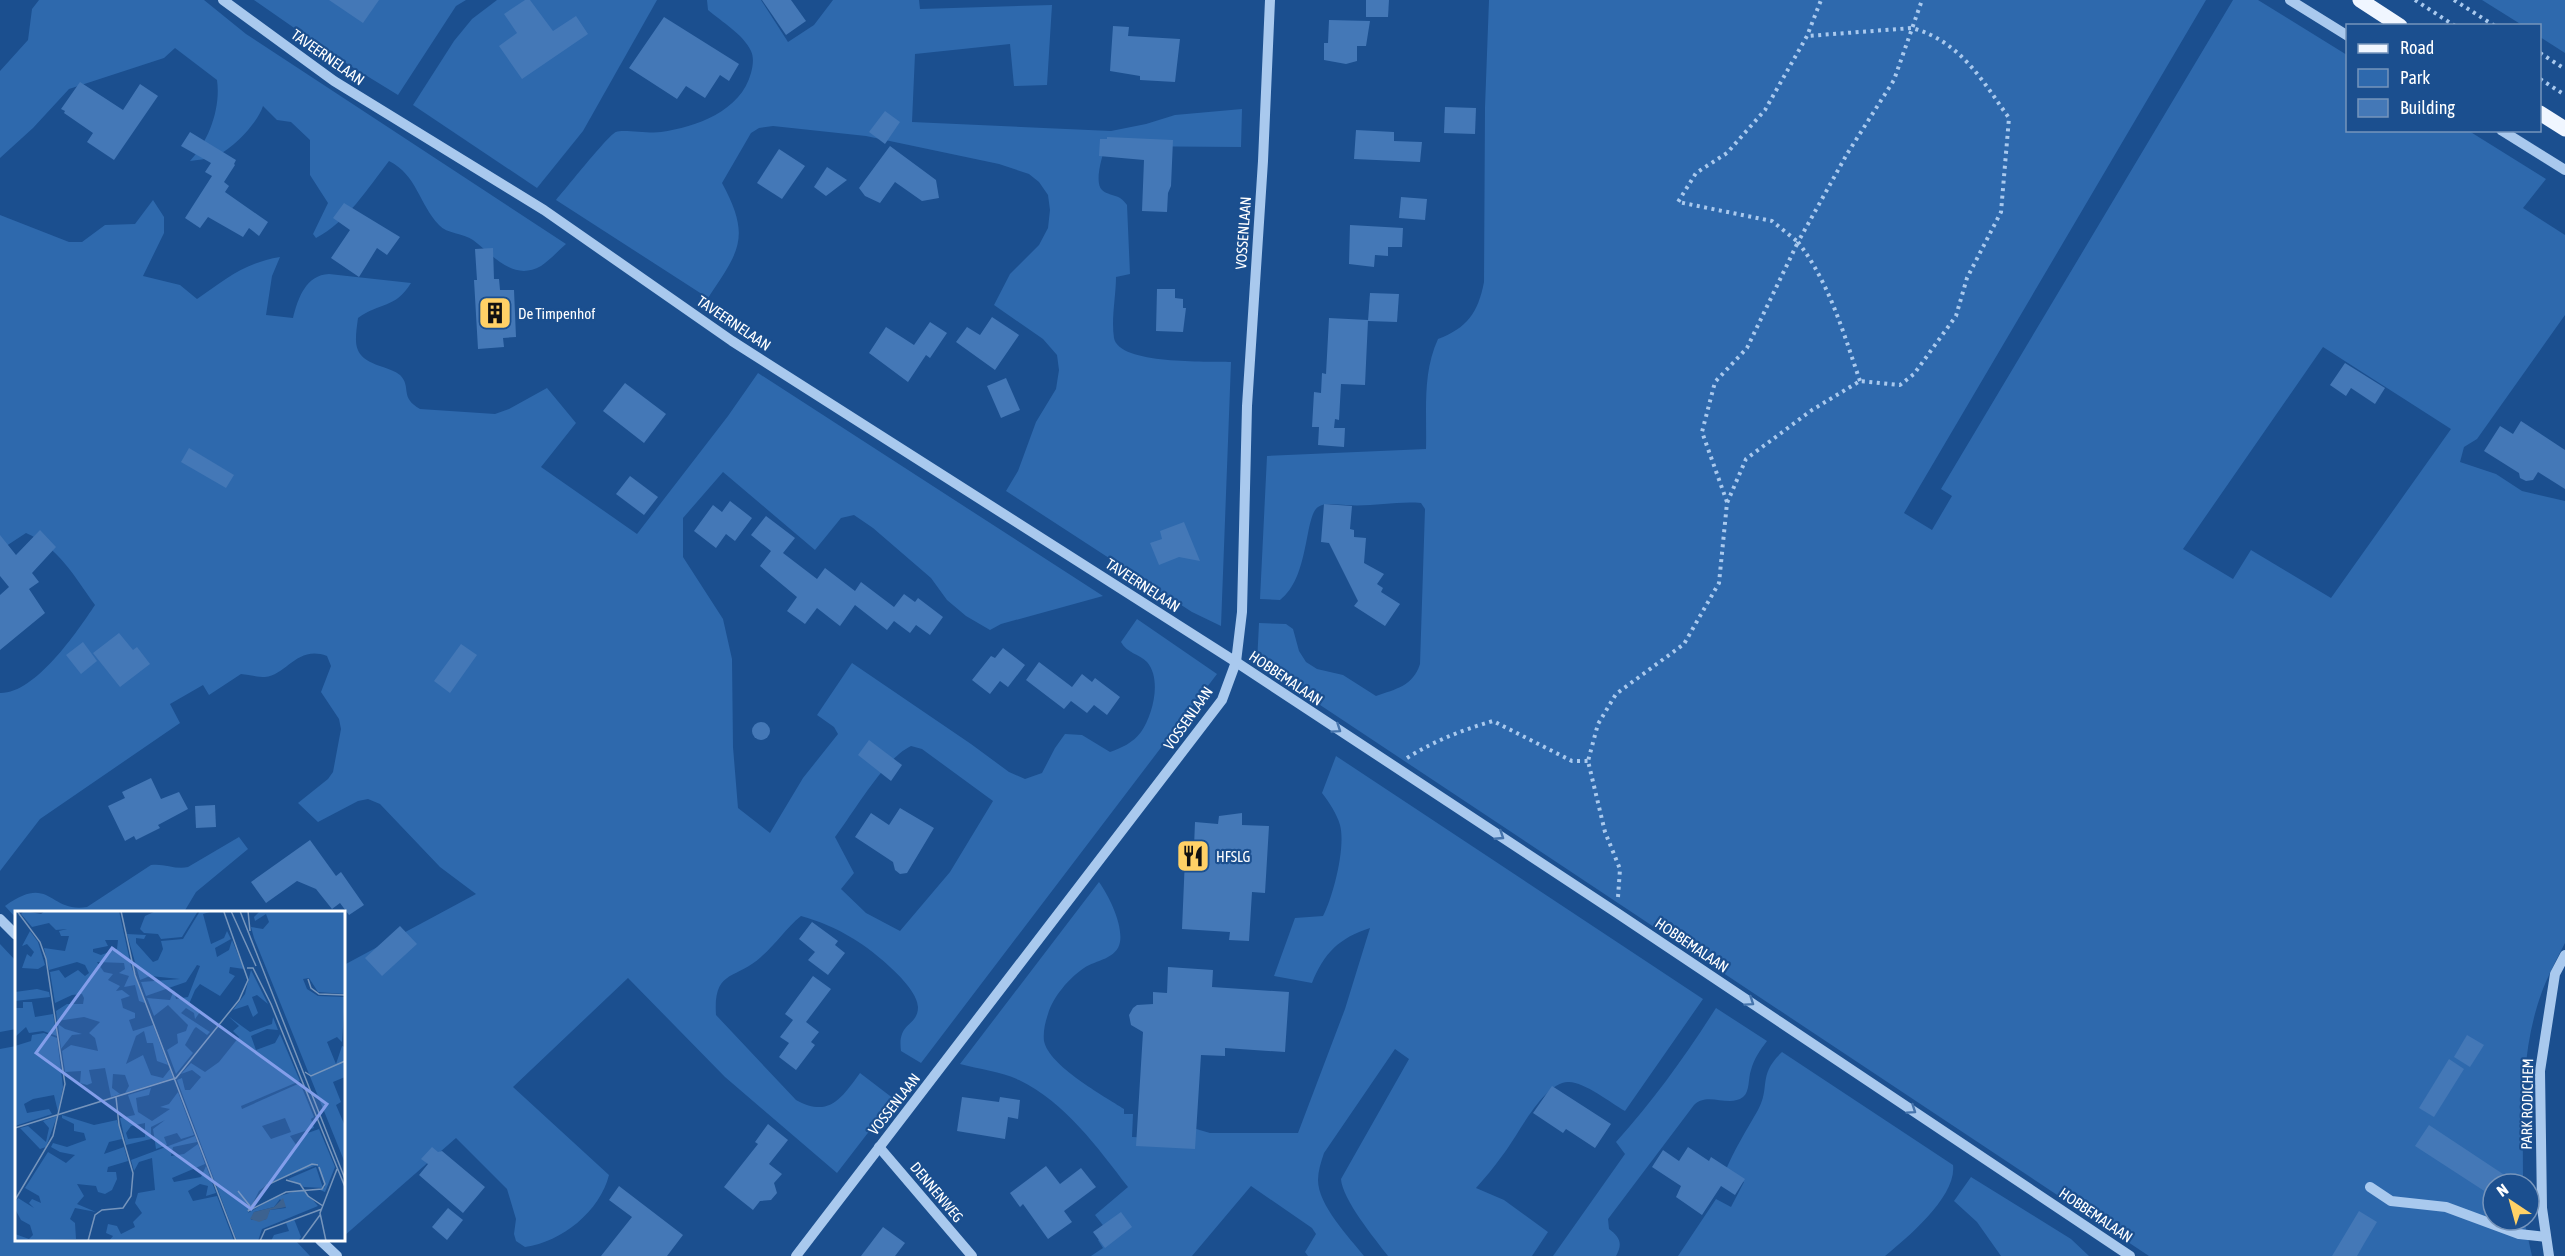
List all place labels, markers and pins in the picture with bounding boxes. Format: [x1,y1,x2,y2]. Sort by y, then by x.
building icon: De Timpenhof [477,295,513,331]
place label: De Timpenhof [518,305,595,322]
restaurant icon: HFSLG [1175,838,1211,874]
place label: HFSLG [1216,848,1251,865]

